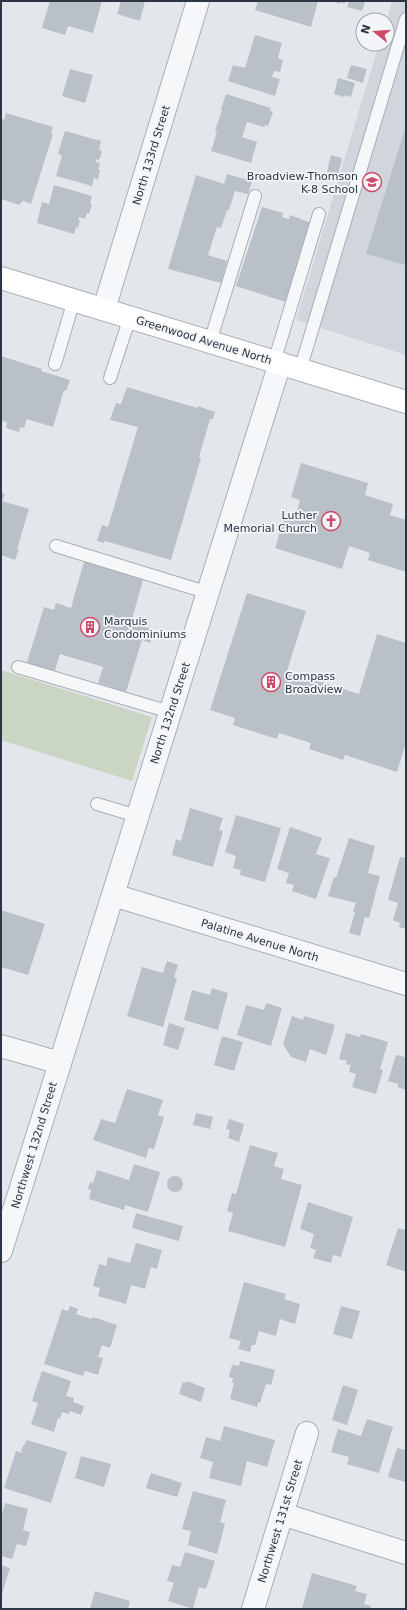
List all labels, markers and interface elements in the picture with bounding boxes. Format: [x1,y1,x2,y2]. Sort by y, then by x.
north arrow [355,12,395,52]
text: N [358,23,373,36]
street label: North 133rd Street [130,103,173,207]
place label: Broadview-Thomson K-8 School [247,170,358,196]
school or university icon: Broadview-Thomson K-8 School [361,171,383,193]
street label: Greenwood Avenue North [134,314,273,367]
place label: Luther Memorial Church [224,509,317,535]
church icon: Luther Memorial Church [320,510,342,532]
place label: Marquis Condominiums [104,615,187,641]
building icon: Marquis Condominiums [79,616,101,638]
street label: North 132nd Street [148,660,193,766]
place label: Compass Broadview [285,670,343,696]
building icon: Compass Broadview [260,671,282,693]
street label: Palatine Avenue North [199,916,320,965]
street label: Northwest 132nd Street [9,1080,60,1210]
street label: Northwest 131st Street [256,1457,306,1584]

